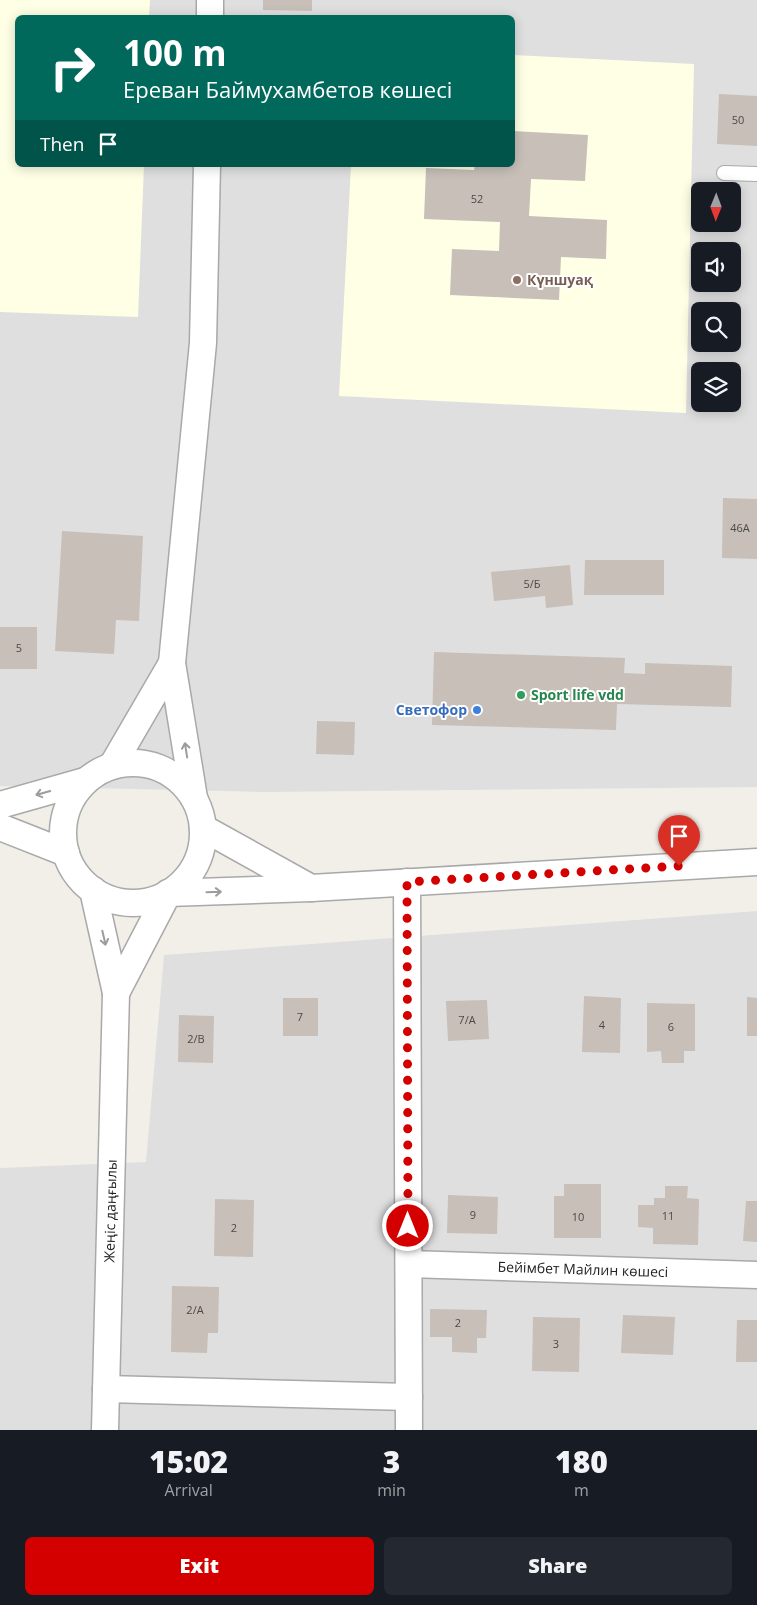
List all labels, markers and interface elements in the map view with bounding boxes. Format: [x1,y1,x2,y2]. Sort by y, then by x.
text: 100 m [123,29,227,76]
icon: right [40,35,105,100]
text: Ереван Баймухамбетов көшесі [123,74,452,104]
house number: 50 [732,112,744,127]
icon: arrive [94,130,122,158]
text: Then [40,131,84,157]
north arrow [691,182,741,232]
map controls [691,182,741,412]
house number: 52 [471,191,483,206]
button: sound [691,242,741,292]
place label: Күншуақ [527,270,594,289]
marker: Күншуақ [511,274,523,286]
button: search [691,302,741,352]
button: layers [691,362,741,412]
house number: 46А [730,520,750,535]
house number: 5/Б [523,576,541,591]
house number: 5 [16,640,22,655]
place label: Sport life vdd [531,685,624,704]
marker: Sport life vdd [515,689,527,701]
place label: Светофор [396,700,467,719]
marker: Светофор [471,704,483,716]
one-way arrow [181,742,191,758]
one-way arrow [35,789,51,798]
pin [658,815,700,866]
icon: arrive [665,822,693,850]
one-way arrow [205,887,221,896]
one-way arrow [100,929,109,945]
house number: 7 [297,1009,303,1024]
house number: 7/А [458,1012,476,1027]
house number: 4 [599,1017,606,1032]
house number: 6 [668,1019,674,1034]
house number: 2/В [187,1031,205,1046]
street label: Жеңіс даңғылы [99,1159,121,1263]
position arrow [381,1199,433,1251]
house number: 9 [470,1207,476,1222]
house number: 11 [662,1208,674,1223]
house number: 10 [572,1209,584,1224]
house number: 2 [231,1220,237,1235]
street label: Бейімбет Майлин көшесі [497,1257,668,1281]
house number: 2/А [186,1302,204,1317]
house number: 2 [455,1315,461,1330]
house number: 3 [553,1336,559,1351]
text: 15:02 [149,1441,228,1482]
text: 3 [383,1441,400,1482]
text: 180 [555,1441,608,1482]
text: Arrival [165,1479,213,1501]
text: min [377,1479,406,1501]
text: m [574,1479,589,1501]
button: Exit [25,1537,374,1595]
button: Share [384,1537,732,1595]

